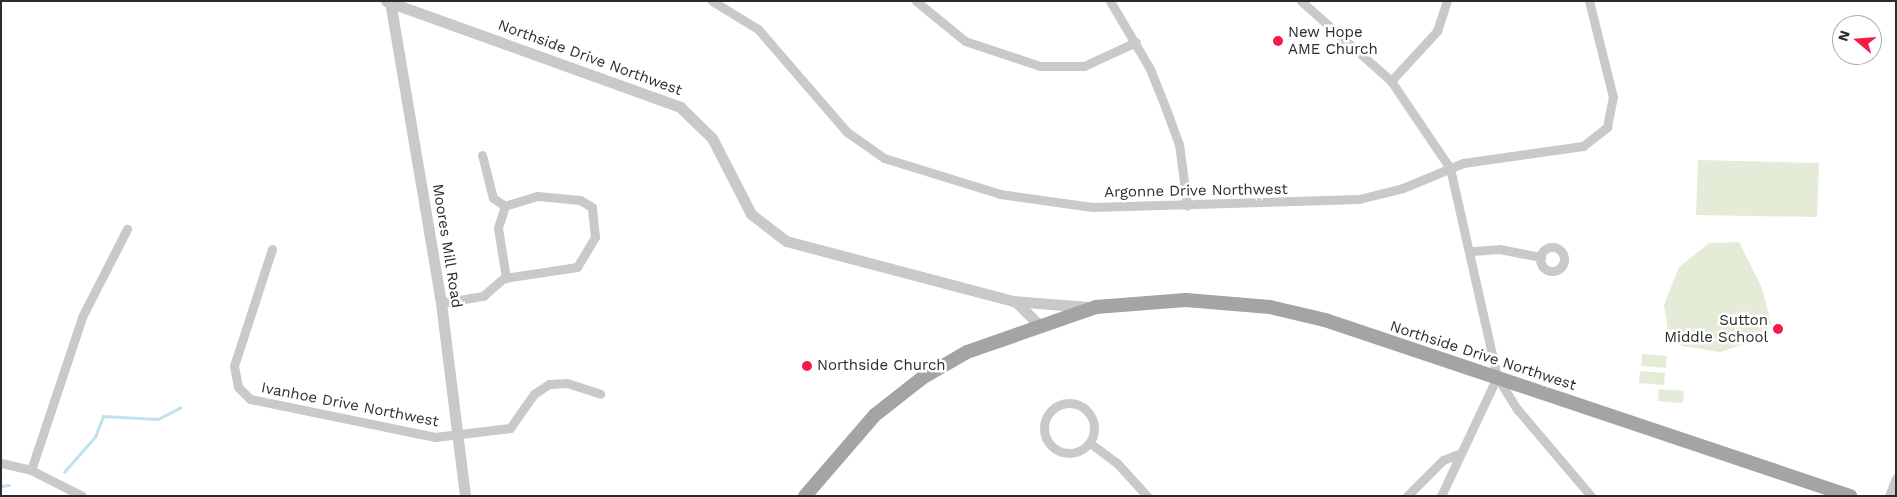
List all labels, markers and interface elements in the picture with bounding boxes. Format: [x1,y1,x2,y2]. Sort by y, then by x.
north arrow [1832,15,1882,65]
street label: Northside Drive Northwest [495,16,685,100]
place label: New Hope AME Church [1288,23,1378,58]
text: N [1834,28,1853,43]
marker: New Hope AME Church [1272,35,1284,47]
street label: Argonne Drive Northwest [1104,180,1288,202]
street label: Moores Mill Road [428,182,466,310]
place label: Sutton Middle School [1664,311,1768,346]
street label: Northside Drive Northwest [1388,317,1578,395]
marker: Sutton Middle School [1772,323,1784,335]
place label: Northside Church [817,357,946,375]
marker: Northside Church [801,360,813,372]
street label: Ivanhoe Drive Northwest [260,379,440,431]

